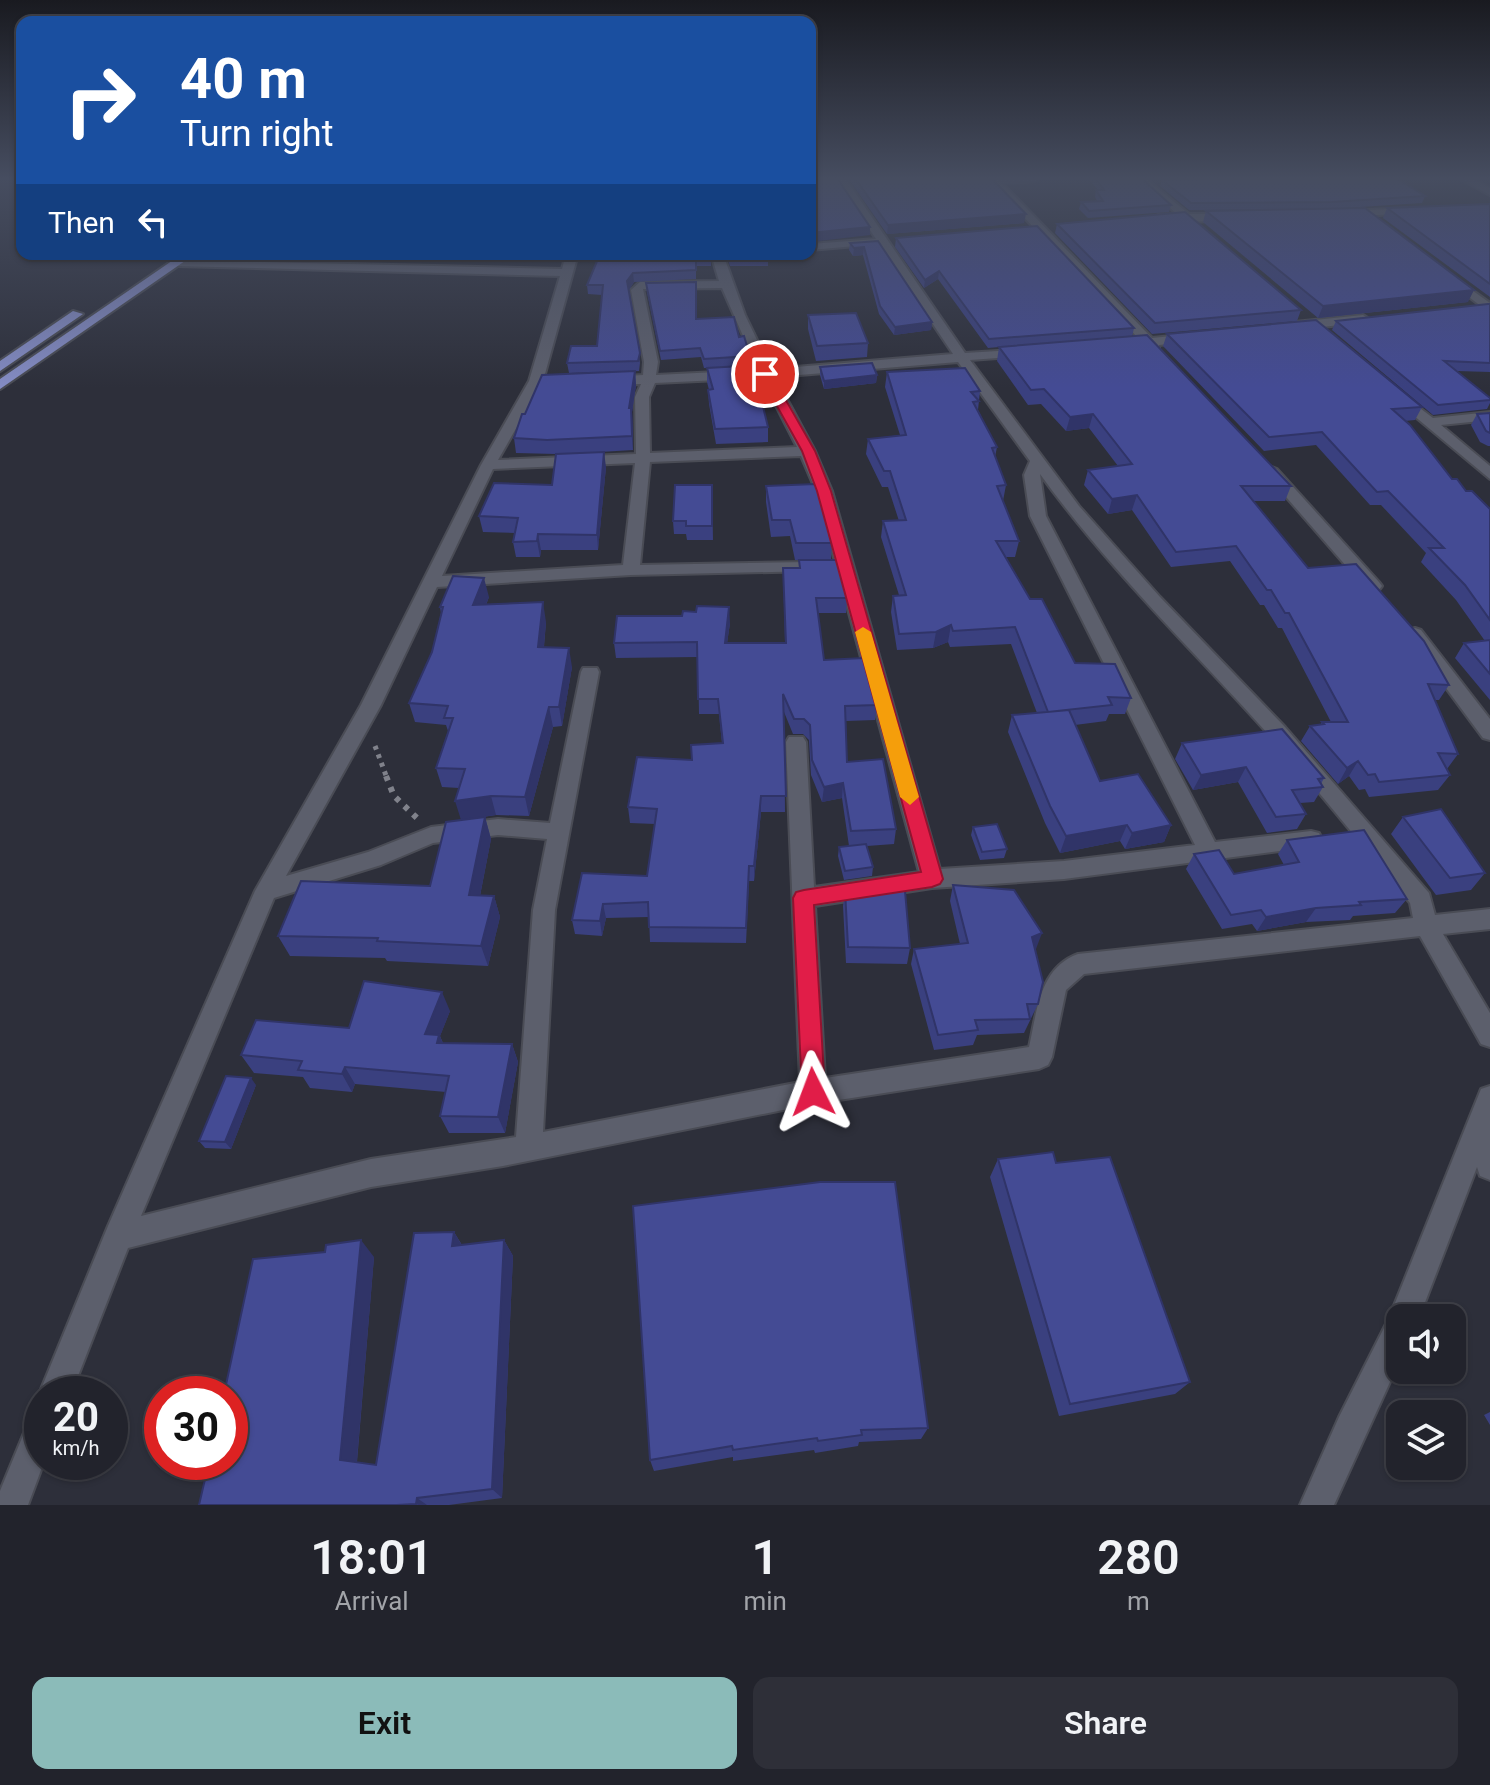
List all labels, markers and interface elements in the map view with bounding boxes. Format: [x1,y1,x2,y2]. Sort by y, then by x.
text: 40 m [180,46,307,112]
icon: right [48,48,152,152]
text: Turn right [180,113,333,155]
icon: left [131,200,175,244]
text: Then [48,205,115,240]
pin [731,340,799,408]
icon: arrive [743,352,787,396]
position arrow [771,1050,855,1134]
map controls [1386,1304,1466,1480]
button: sound [1386,1304,1466,1384]
speed limit sign: 30 [144,1376,248,1480]
text: 20 [53,1394,99,1441]
button: layers [1386,1400,1466,1480]
text: km/h [53,1436,99,1460]
text: 18:01 [310,1529,433,1586]
text: 1 [752,1529,779,1586]
text: 280 [1097,1529,1180,1586]
text: Arrival [335,1586,409,1616]
text: min [743,1586,787,1616]
text: m [1127,1586,1150,1616]
button: Exit [32,1677,737,1769]
button: Share [753,1677,1458,1769]

